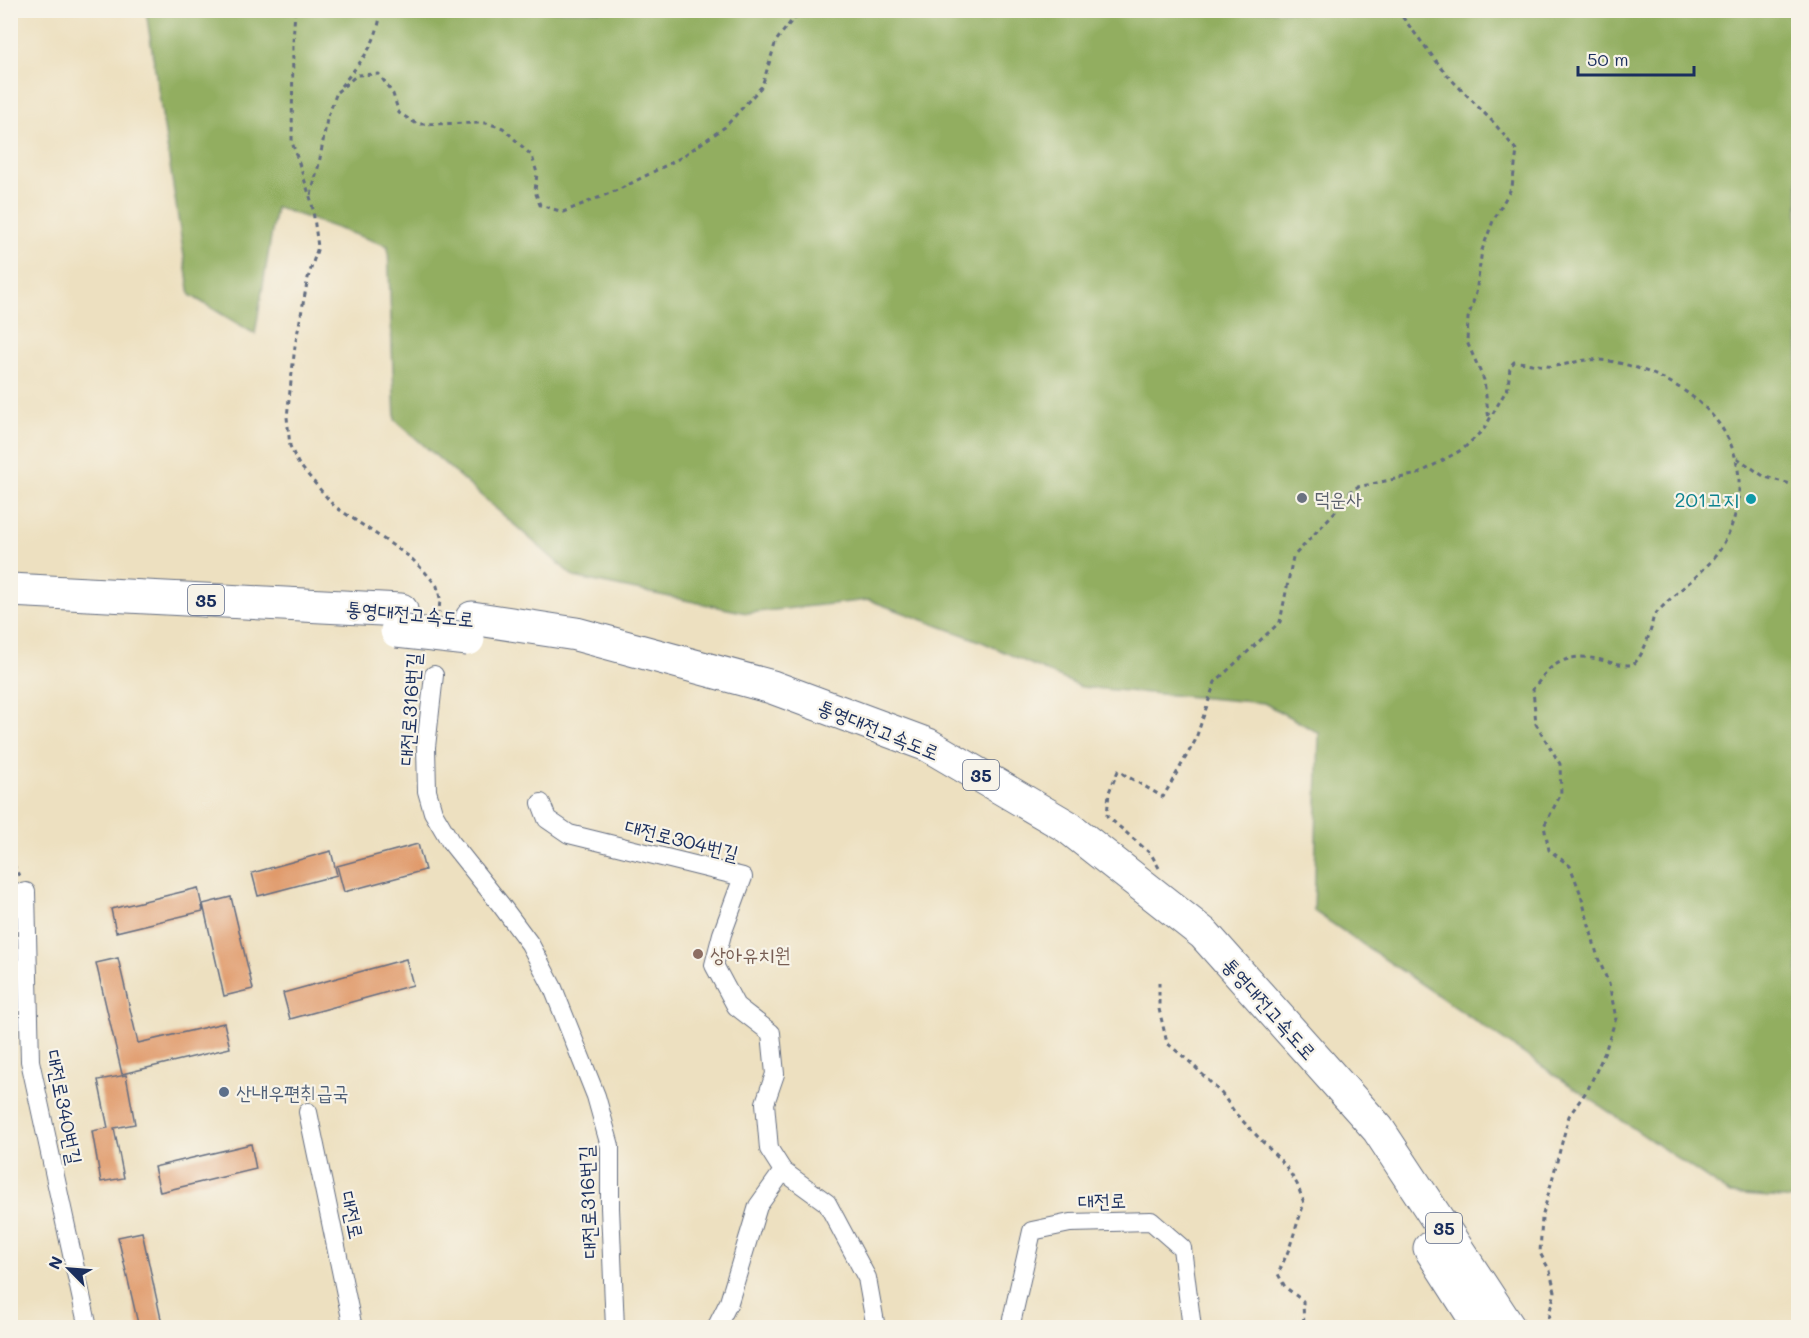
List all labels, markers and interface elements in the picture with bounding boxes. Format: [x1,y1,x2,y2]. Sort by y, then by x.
scale bar [1578,39,1694,77]
text: 50 m [1587,47,1629,71]
place label: 덕운사 [1314,485,1362,511]
place label: 201고지 [1674,486,1739,512]
marker: 덕운사 [1295,491,1309,505]
marker: 201고지 [1744,492,1758,506]
road number: 35 [188,585,224,615]
street label: 통영대전고속도로 [345,594,475,632]
street label: 대전로316번길 [392,652,426,766]
street label: 통영대전고속도로 [814,693,944,765]
road number: 35 [963,760,999,790]
street label: 대전로304번길 [622,812,742,866]
place label: 상아유치원 [710,941,790,967]
marker: 상아유치원 [691,947,705,961]
street label: 통영대전고속도로 [1217,951,1323,1065]
street label: 대전로340번길 [41,1047,89,1167]
place label: 산내우편취급국 [236,1079,349,1105]
marker: 산내우편취급국 [217,1085,231,1099]
street label: 대전로316번길 [572,1145,602,1259]
street label: 대전로 [1077,1186,1127,1214]
street label: 대전로 [335,1189,371,1241]
road number: 35 [1426,1213,1462,1243]
north arrow [39,1239,99,1299]
text: N [43,1253,67,1272]

